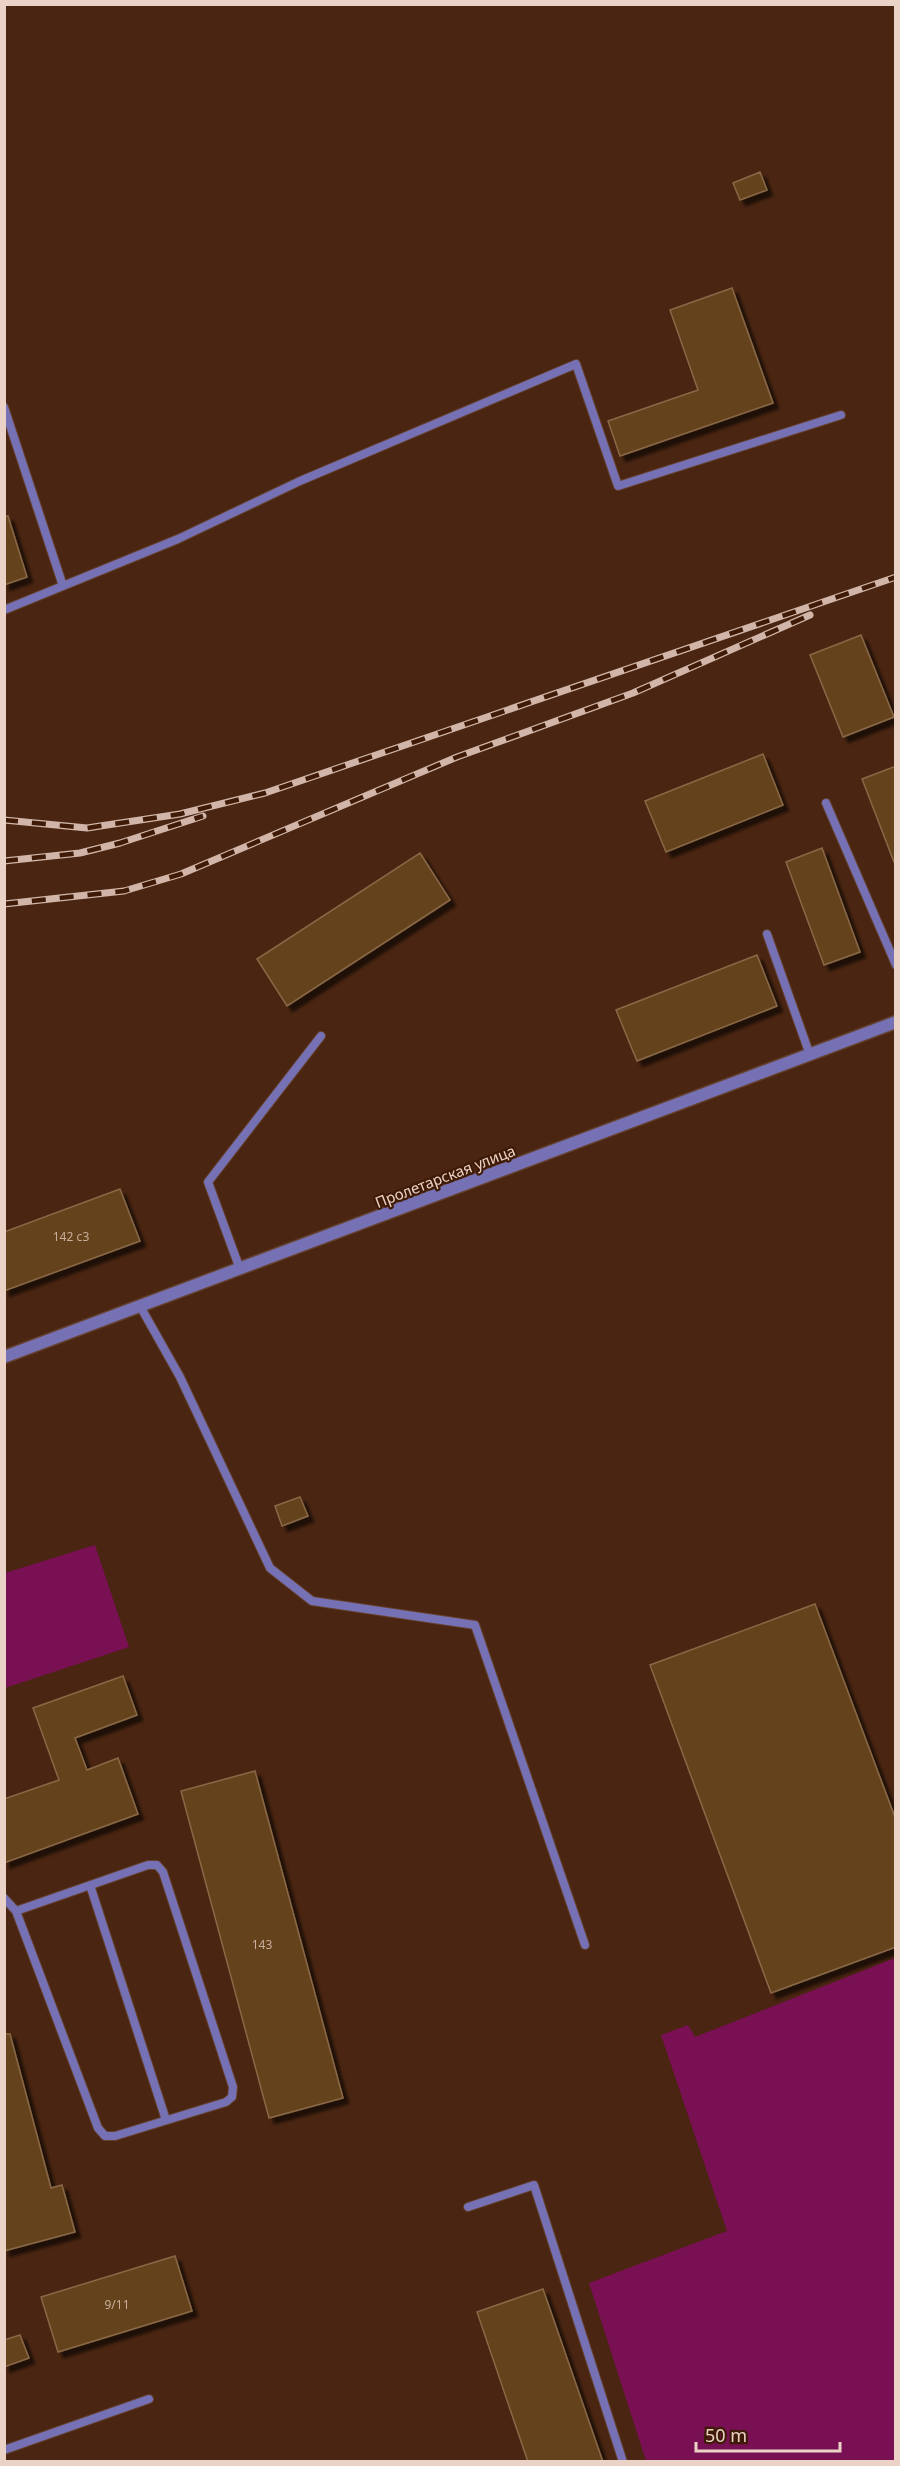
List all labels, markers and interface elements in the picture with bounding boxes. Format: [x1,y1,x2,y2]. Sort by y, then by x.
street label: Пролетарская улица [372,1140,518,1212]
house number: 142 с3 [53,1228,89,1245]
house number: 143 [252,1936,272,1953]
house number: 9/11 [104,2296,130,2313]
scale bar [696,2415,840,2453]
text: 50 m [705,2423,747,2447]

